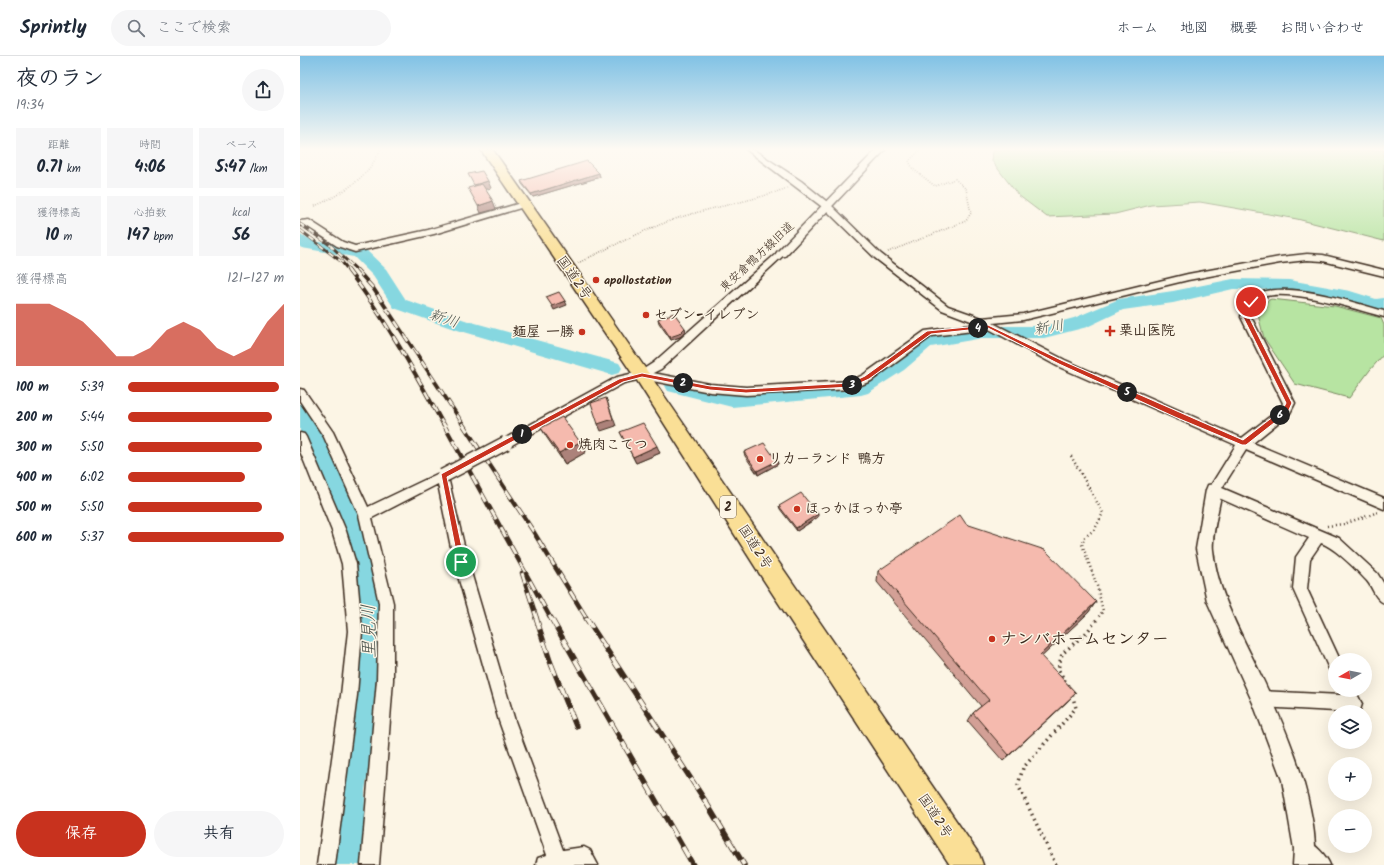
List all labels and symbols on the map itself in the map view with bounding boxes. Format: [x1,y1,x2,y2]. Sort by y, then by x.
street label: 東安倉鴨方線旧道 [715,217,799,297]
street label: 国道2号 [551,251,597,305]
place label: apollostation [604,271,672,290]
marker: apollostation [591,275,601,285]
pin [1234,285,1268,319]
water label: 新川 [426,303,462,335]
place label: セブン-イレブン [654,304,759,326]
marker: セブン-イレブン [641,310,651,320]
water label: 新川 [1032,314,1066,342]
pin: 4 [968,318,988,338]
place label: 栗山医院 [1119,320,1175,342]
place label: 麺屋 一勝 [513,321,574,343]
marker: 栗山医院 [1104,325,1116,337]
marker: 麺屋 一勝 [577,327,587,337]
pin: 2 [673,373,693,393]
pin: 3 [842,375,862,395]
pin: 5 [1117,382,1137,402]
pin: 6 [1270,405,1290,425]
pin: 1 [512,424,532,444]
place label: 焼肉こてつ [578,434,648,456]
marker: 焼肉こてつ [565,440,575,450]
place label: リカーランド 鴨方 [768,448,885,470]
marker: リカーランド 鴨方 [755,454,765,464]
road number: 2 [720,496,736,518]
place label: ほっかほっか亭 [805,498,903,520]
marker: ほっかほっか亭 [792,504,802,514]
street label: 国道2号 [732,520,778,574]
pin [444,545,478,579]
water label: 里見川 [355,604,385,658]
place label: ナンバホームセンター [1000,626,1169,653]
marker: ナンバホームセンター [987,634,997,644]
north arrow [1328,653,1372,697]
street label: 国道2号 [912,789,958,843]

